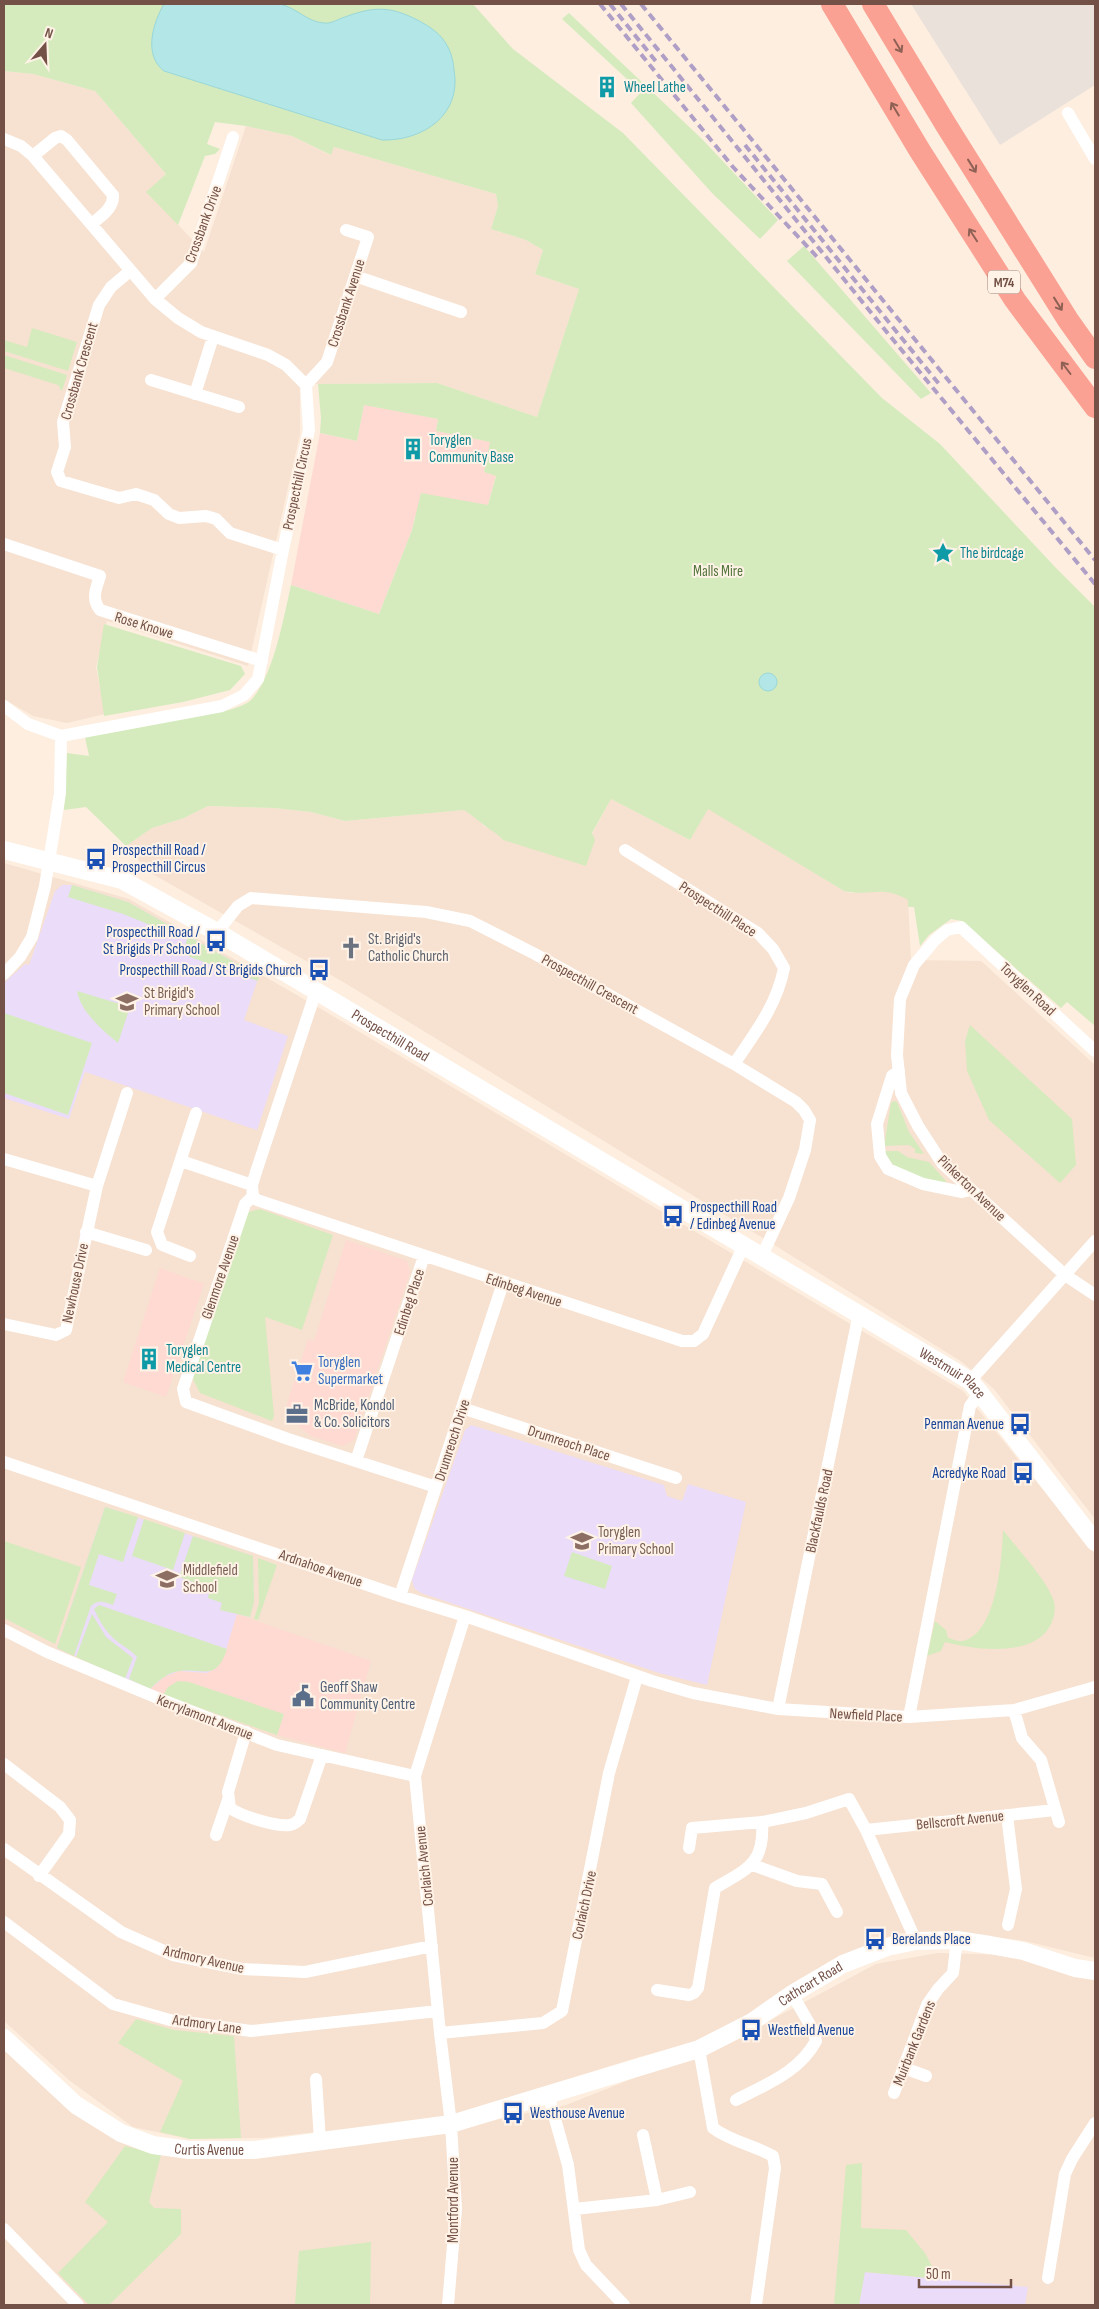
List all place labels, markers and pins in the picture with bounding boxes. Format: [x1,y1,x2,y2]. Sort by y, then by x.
building icon: Wheel Lathe [594,74,620,100]
place label: Wheel Lathe [624,78,686,97]
place label: Toryglen Community Base [429,431,514,467]
building icon: Toryglen Community Base [400,436,426,462]
place icon: The birdcage [930,540,956,566]
place label: The birdcage [960,544,1024,563]
place label: Prospecthill Road / Prospecthill Circus [112,841,206,877]
bus stop icon: Prospecthill Road / Prospecthill Circus [83,846,109,872]
place label: Prospecthill Road / St Brigids Pr School [103,923,201,959]
bus stop icon: Prospecthill Road / St Brigids Pr School [203,928,229,954]
place label: St. Brigid's Catholic Church [368,930,449,966]
church icon: St. Brigid's Catholic Church [338,935,364,961]
bus stop icon: Prospecthill Road / St Brigids Church [306,957,332,983]
place label: Prospecthill Road / St Brigids Church [120,961,302,980]
place label: St Brigid's Primary School [144,984,220,1020]
school or university icon: St Brigid's Primary School [114,989,140,1015]
place label: Prospecthill Road / Edinbeg Avenue [690,1198,777,1234]
bus stop icon: Prospecthill Road / Edinbeg Avenue [660,1203,686,1229]
place label: Toryglen Medical Centre [166,1341,241,1377]
building icon: Toryglen Medical Centre [136,1346,162,1372]
place label: Toryglen Supermarket [318,1353,383,1389]
supermarket icon: Toryglen Supermarket [289,1358,315,1384]
place label: McBride, Kondol & Co. Solicitors [314,1396,395,1432]
office icon: McBride, Kondol & Co. Solicitors [284,1401,310,1427]
bus stop icon: Penman Avenue [1007,1411,1033,1437]
place label: Penman Avenue [924,1415,1004,1434]
bus stop icon: Acredyke Road [1010,1460,1036,1486]
place label: Acredyke Road [931,1464,1006,1483]
place label: Toryglen Primary School [598,1523,674,1559]
school or university icon: Toryglen Primary School [569,1528,595,1554]
place label: Middlefield School [183,1561,238,1597]
school or university icon: Middlefield School [154,1566,180,1592]
place label: Geoff Shaw Community Centre [320,1678,415,1714]
public building icon: Geoff Shaw Community Centre [290,1683,316,1709]
bus stop icon: Berelands Place [862,1926,888,1952]
place label: Berelands Place [892,1930,971,1949]
bus stop icon: Westfield Avenue [738,2017,764,2043]
place label: Westfield Avenue [768,2021,854,2040]
bus stop icon: Westhouse Avenue [500,2100,526,2126]
place label: Westhouse Avenue [530,2104,625,2123]

